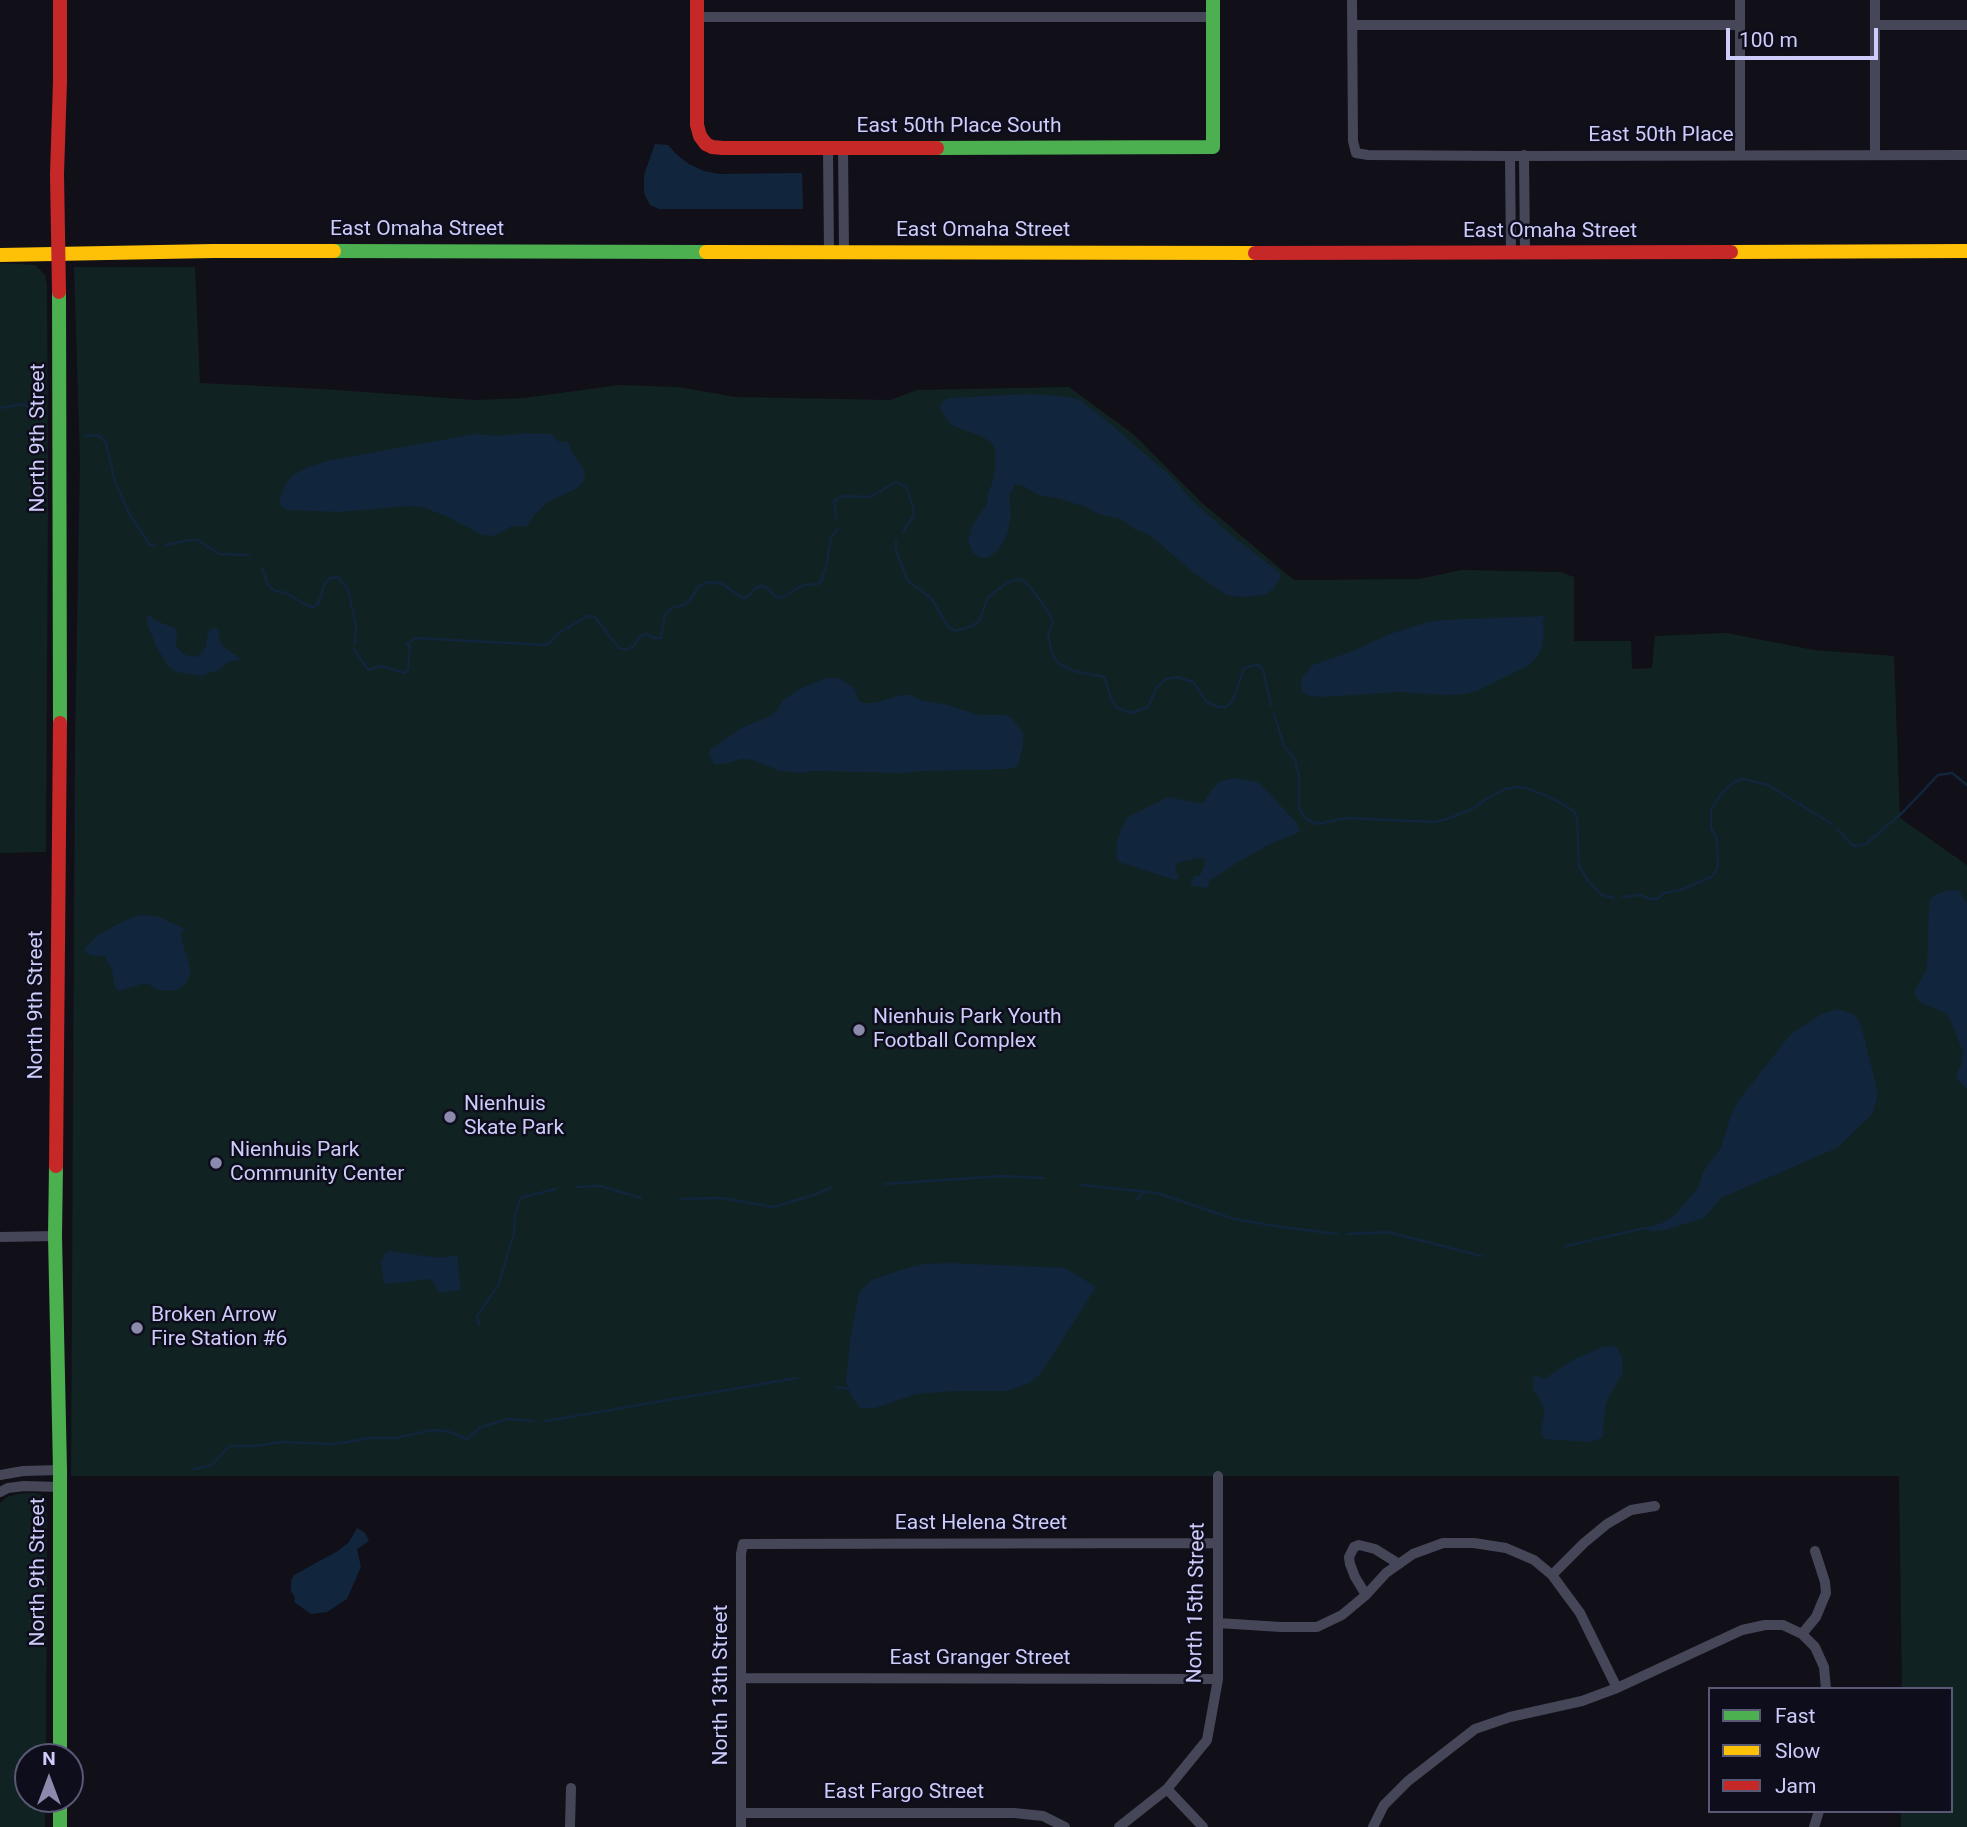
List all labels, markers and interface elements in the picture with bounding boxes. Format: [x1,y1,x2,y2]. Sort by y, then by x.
scale bar [1729,14,1881,58]
text: 100 m [1739,28,1798,52]
street label: East 50th Place South [856,114,1062,140]
street label: East 50th Place [1588,123,1734,149]
street label: East Omaha Street [330,217,504,243]
street label: East Omaha Street [896,218,1070,244]
street label: East Omaha Street [1463,219,1637,245]
street label: North 9th Street [26,363,52,513]
street label: North 9th Street [24,930,50,1080]
place label: Nienhuis Park Youth Football Complex [873,1005,1062,1055]
marker: Nienhuis Park Youth Football Complex [851,1022,867,1038]
place label: Nienhuis Skate Park [464,1092,564,1142]
marker: Nienhuis Skate Park [442,1109,458,1125]
place label: Nienhuis Park Community Center [230,1138,404,1188]
marker: Nienhuis Park Community Center [208,1155,224,1171]
place label: Broken Arrow Fire Station #6 [151,1303,287,1353]
marker: Broken Arrow Fire Station #6 [129,1320,145,1336]
street label: North 9th Street [26,1497,52,1647]
street label: East Helena Street [895,1511,1067,1537]
street label: North 15th Street [1183,1522,1211,1684]
street label: North 13th Street [709,1605,735,1765]
street label: East Granger Street [890,1646,1070,1672]
legend [1708,1687,1953,1813]
text: Fast [1775,1704,1815,1728]
text: Slow [1775,1739,1820,1763]
north arrow [14,1743,84,1813]
text: N [42,1747,56,1770]
text: Jam [1775,1774,1816,1798]
street label: East Fargo Street [824,1780,984,1806]

